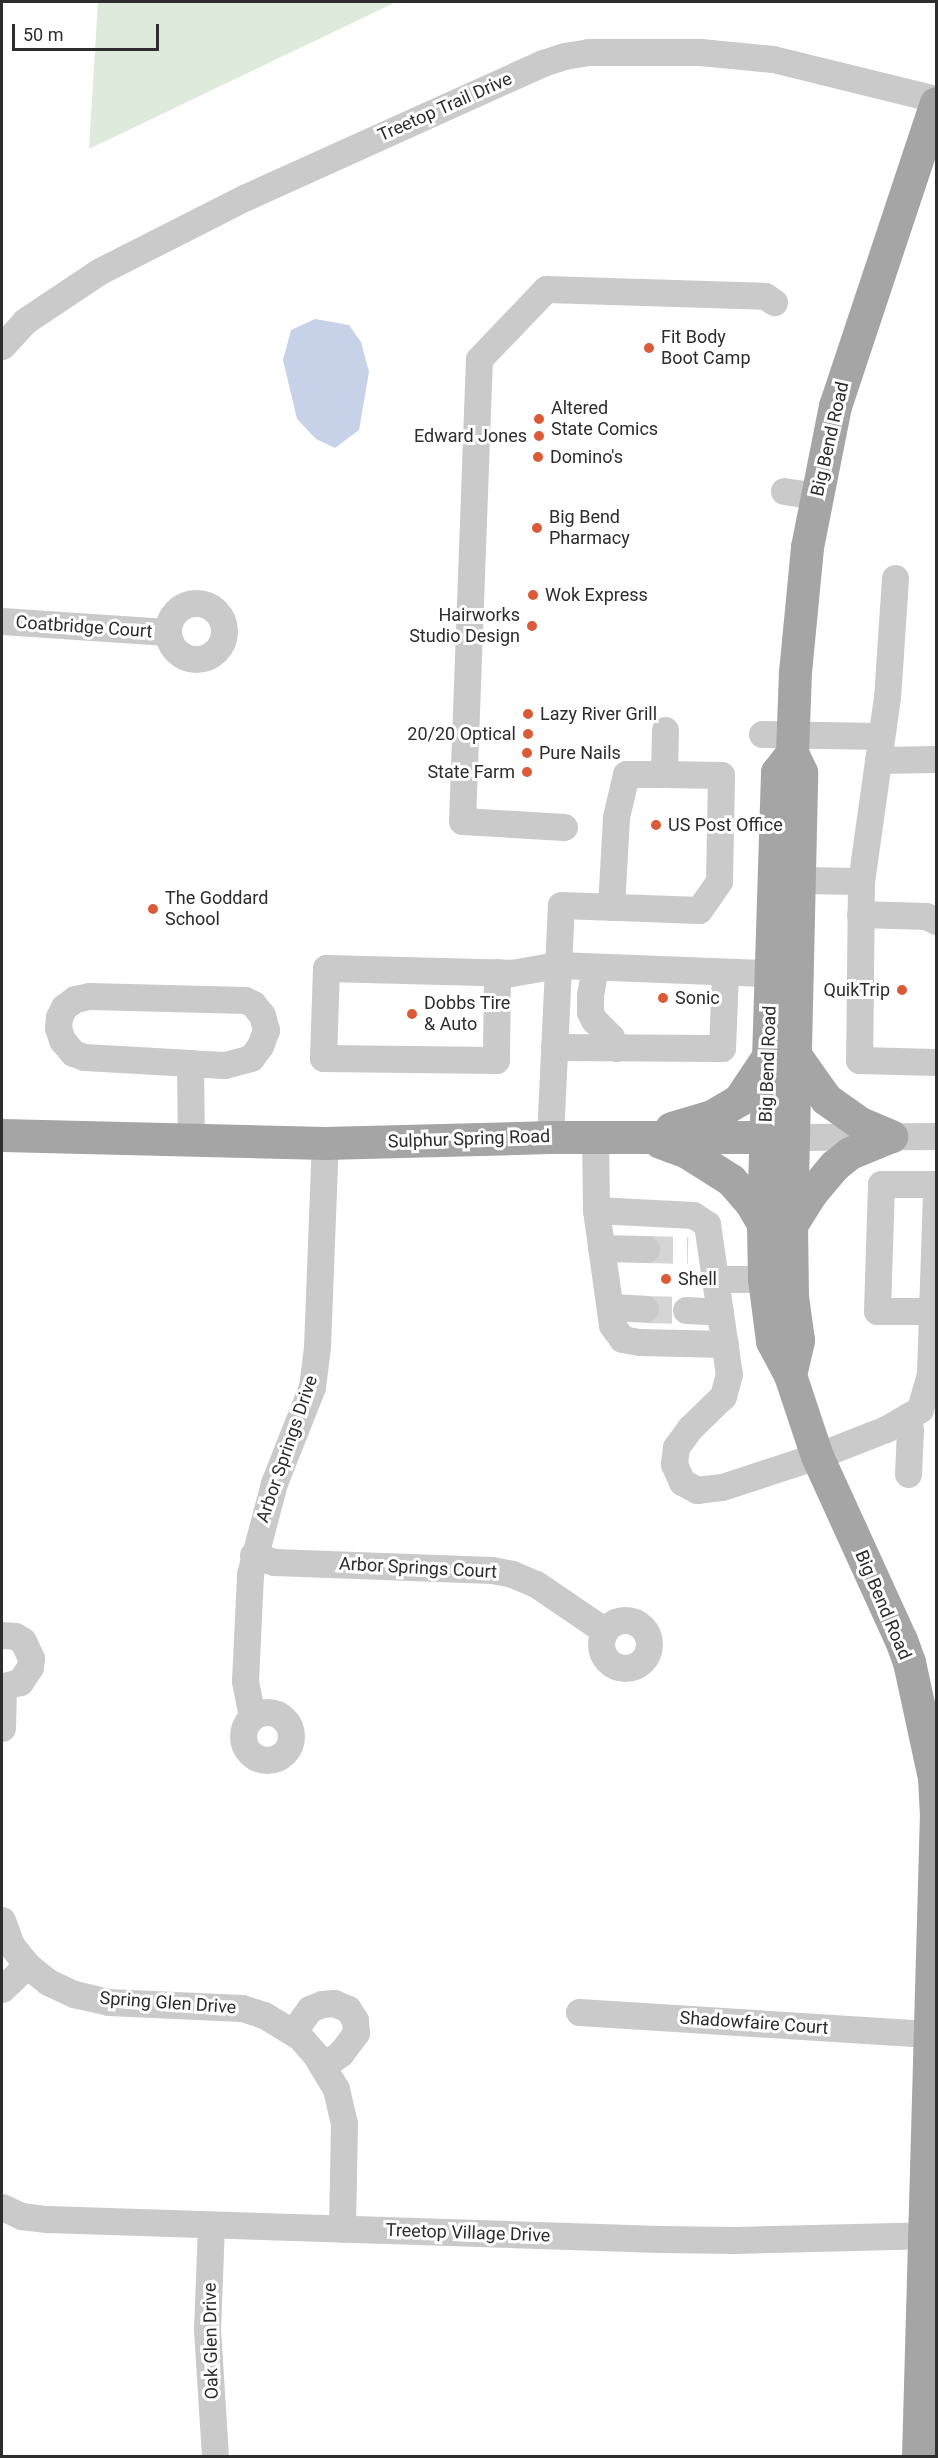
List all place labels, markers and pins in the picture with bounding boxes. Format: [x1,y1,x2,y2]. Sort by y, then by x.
place label: Fit Body Boot Camp [661,327,750,370]
marker: Fit Body Boot Camp [642,341,656,355]
place label: Altered State Comics [551,398,658,440]
marker: Altered State Comics [532,412,546,426]
place label: Edward Jones [414,425,527,447]
marker: Edward Jones [532,429,546,443]
place label: Domino's [550,446,623,468]
marker: Domino's [531,450,545,464]
place label: Big Bend Pharmacy [549,507,630,550]
marker: Big Bend Pharmacy [530,521,544,535]
place label: Wok Express [545,584,648,606]
marker: Wok Express [526,588,540,602]
place label: Hairworks Studio Design [409,605,520,648]
marker: Hairworks Studio Design [525,619,539,633]
place label: Lazy River Grill [540,703,657,725]
marker: Lazy River Grill [521,707,535,721]
place label: 20/20 Optical [407,723,516,745]
marker: 20/20 Optical [521,727,535,741]
place label: Pure Nails [539,742,621,764]
marker: Pure Nails [520,746,534,760]
place label: State Farm [427,761,515,783]
marker: State Farm [520,765,534,779]
place label: US Post Office [668,814,783,836]
marker: US Post Office [649,818,663,832]
place label: The Goddard School [165,888,268,930]
marker: The Goddard School [146,902,160,916]
place label: QuikTrip [824,979,890,1001]
marker: QuikTrip [895,983,909,997]
place label: Sonic [675,987,720,1009]
marker: Sonic [656,991,670,1005]
place label: Dobbs Tire & Auto [424,993,511,1036]
marker: Dobbs Tire & Auto [405,1007,419,1021]
place label: Shell [678,1268,717,1290]
marker: Shell [659,1272,673,1286]

